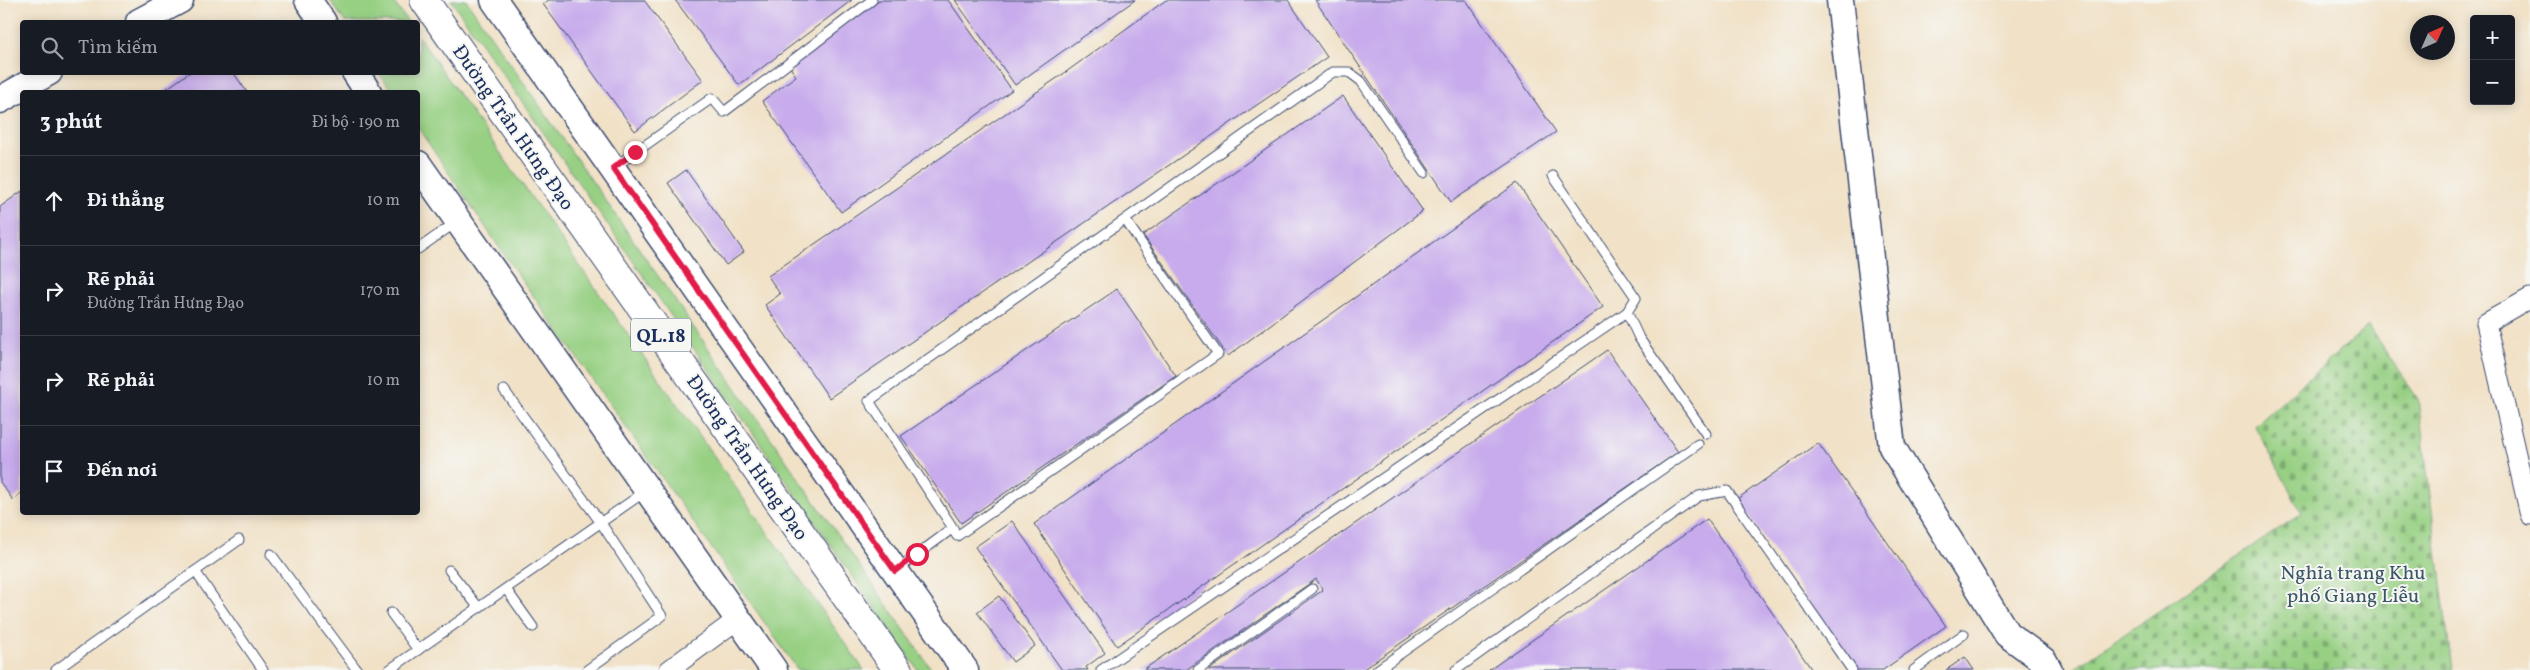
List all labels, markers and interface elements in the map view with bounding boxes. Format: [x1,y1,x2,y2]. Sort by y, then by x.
north arrow [2410,15,2455,60]
map controls [2470,15,2515,105]
button: + [2470,15,2515,60]
search box [20,20,420,75]
icon: search [38,34,66,62]
text: Tìm kiếm [78,35,158,61]
street label: Đường Trần Hưng Đạo [445,40,580,217]
button: − [2470,60,2515,105]
text: 3 phút [40,108,102,137]
text: Đi bộ · 190 m [312,112,400,134]
route end [624,141,647,164]
icon: ahead [40,187,68,215]
text: Đi thẳng [87,188,164,214]
text: 10 m [367,190,400,212]
text: Rẽ phải [87,267,155,293]
icon: right [40,277,68,305]
text: 170 m [360,280,400,302]
text: Đường Trần Hưng Đạo [87,293,244,315]
road number: QL.18 [631,318,691,352]
icon: right [40,367,68,395]
text: Rẽ phải [87,368,155,394]
text: 10 m [367,370,400,392]
street label: Đường Trần Hưng Đạo [679,370,814,547]
icon: arrive [40,457,68,485]
text: Đến nơi [87,458,157,484]
route start [906,543,929,566]
park label: Nghĩa trang Khu phố Giang Liễu [2280,560,2426,611]

